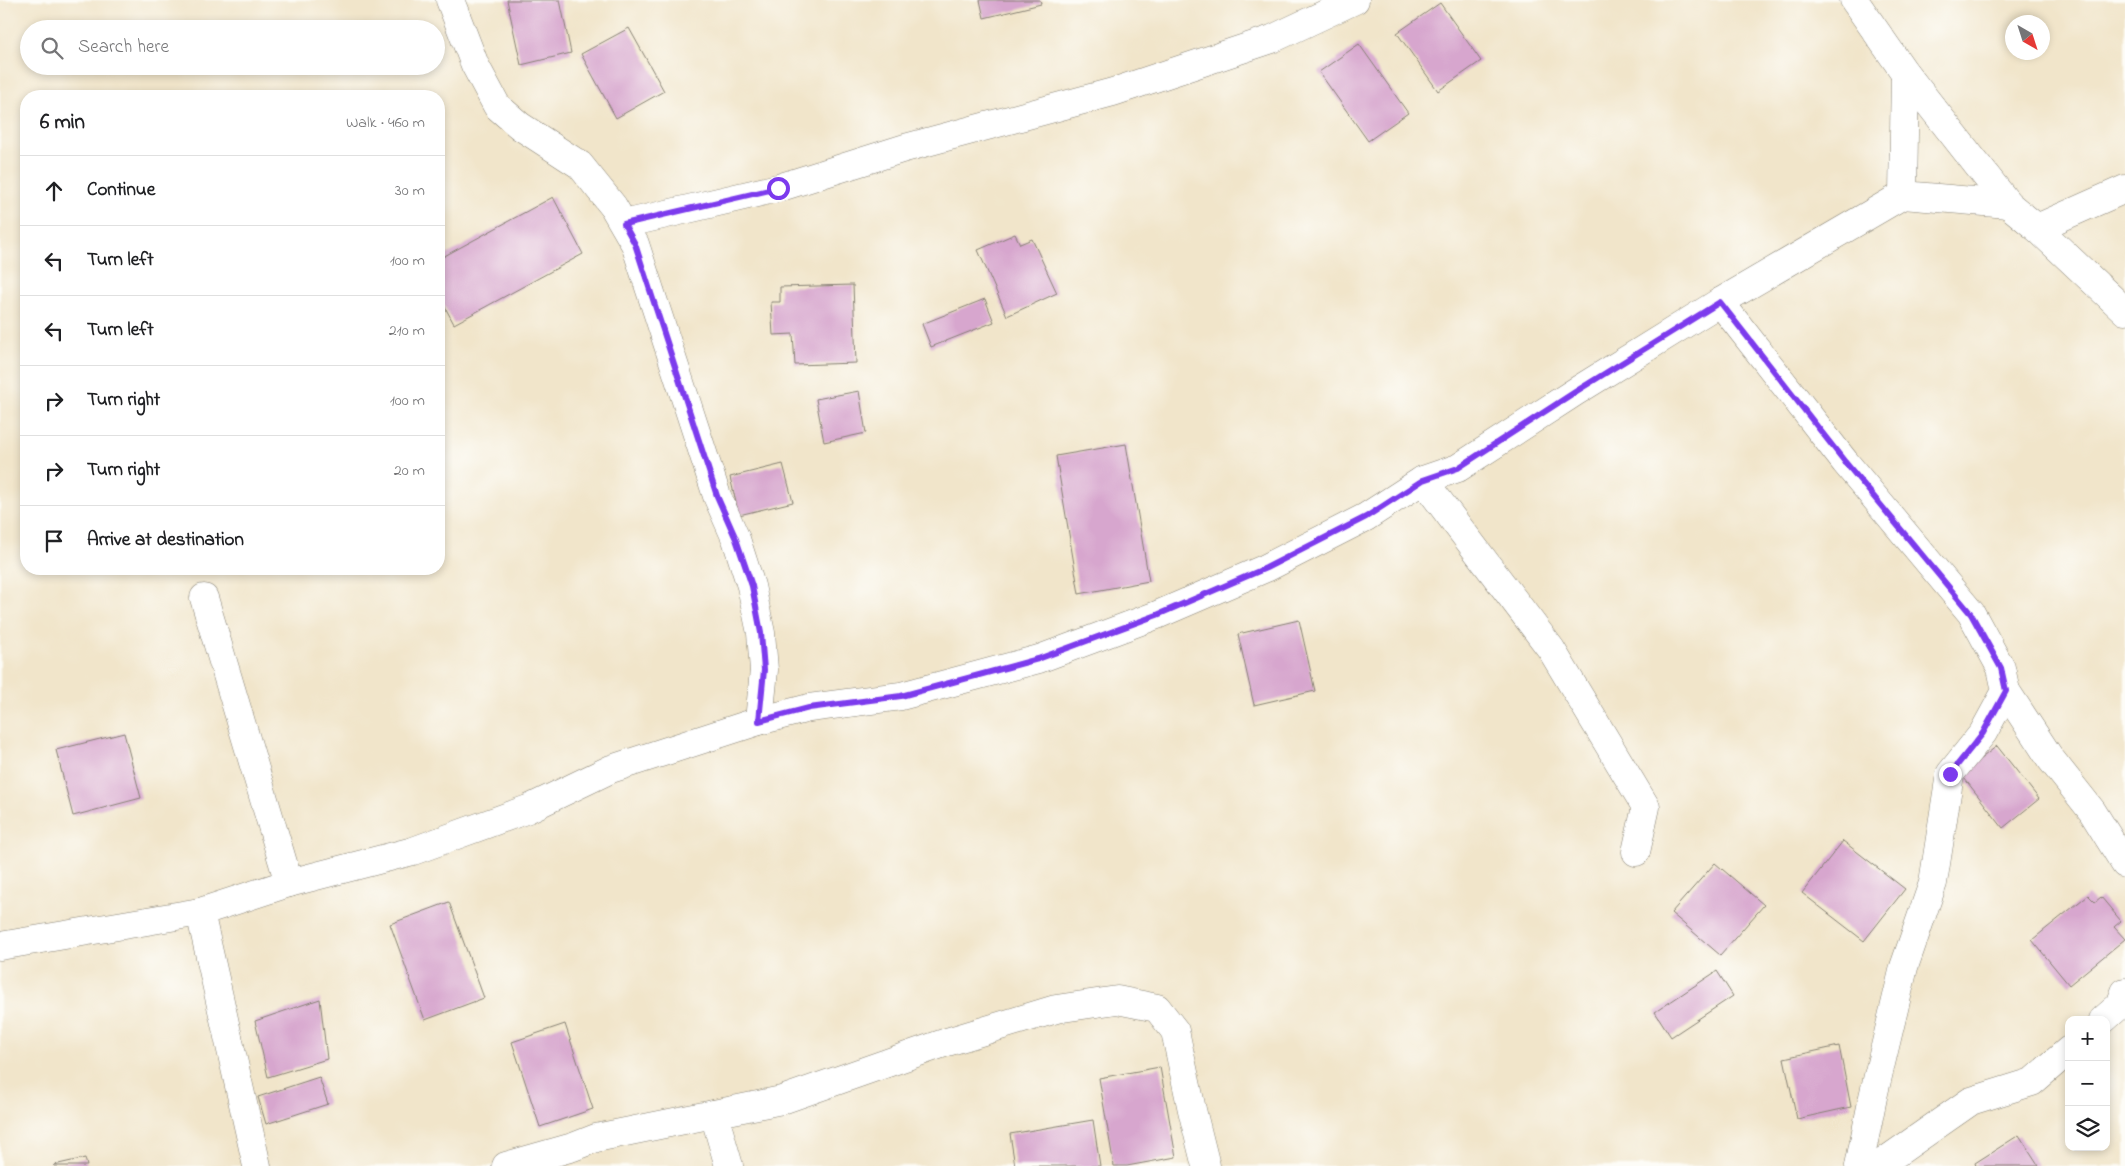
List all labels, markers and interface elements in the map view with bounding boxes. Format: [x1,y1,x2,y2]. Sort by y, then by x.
north arrow [2005,15,2050,60]
search box [20,20,445,75]
icon: search [38,34,66,62]
text: Search here [78,34,169,61]
text: 6 min [40,108,85,138]
text: Walk · 460 m [346,111,425,135]
icon: ahead [40,177,68,205]
text: Continue [87,177,155,204]
route start [767,177,790,200]
text: 30 m [395,179,425,203]
icon: left [40,247,68,275]
text: Turn left [87,247,154,274]
text: 100 m [390,249,425,273]
icon: left [40,317,68,345]
text: Turn left [87,317,154,344]
text: 210 m [389,319,425,343]
icon: right [40,387,68,415]
text: Turn right [87,387,160,414]
text: 100 m [390,389,425,413]
icon: right [40,457,68,485]
text: Turn right [87,457,160,484]
text: 20 m [394,459,425,483]
icon: arrive [40,527,68,555]
text: Arrive at destination [87,527,244,554]
route end [1939,763,1962,786]
map controls [2065,1016,2110,1151]
button: + [2065,1016,2110,1061]
button: − [2065,1061,2110,1106]
button: layers [2065,1106,2110,1151]

